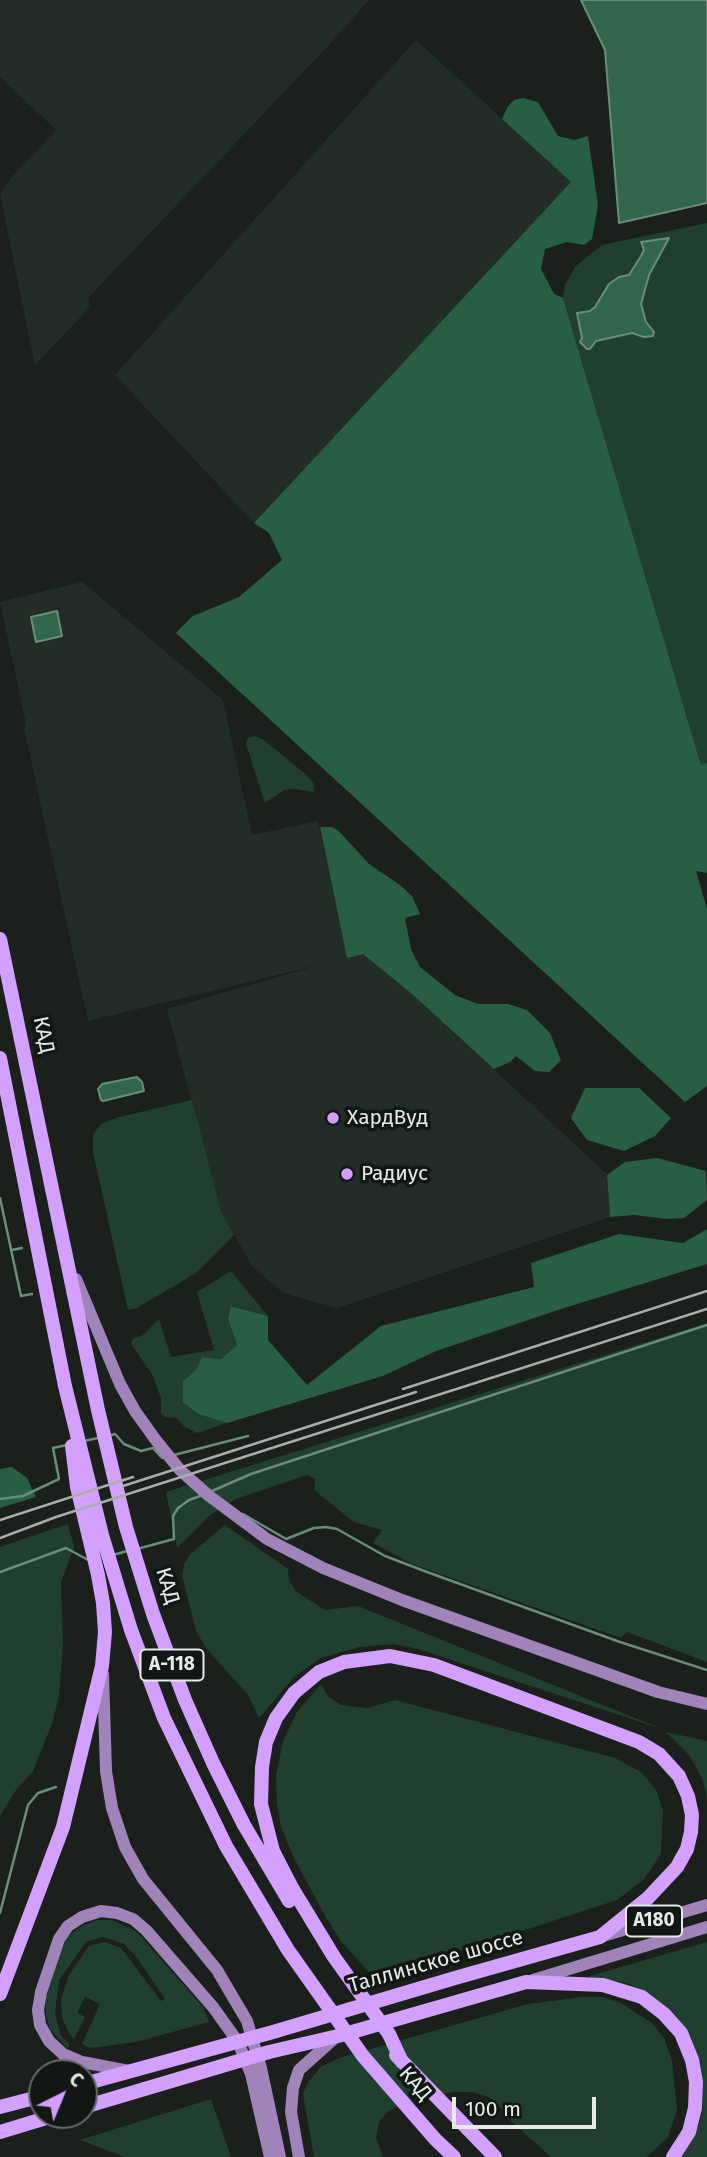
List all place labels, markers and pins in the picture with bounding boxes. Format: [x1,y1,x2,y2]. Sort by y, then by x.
place label: ХардВуд [347,1105,428,1131]
marker: ХардВуд [325,1110,341,1126]
place label: Радиус [361,1161,428,1187]
marker: Радиус [339,1166,355,1182]

